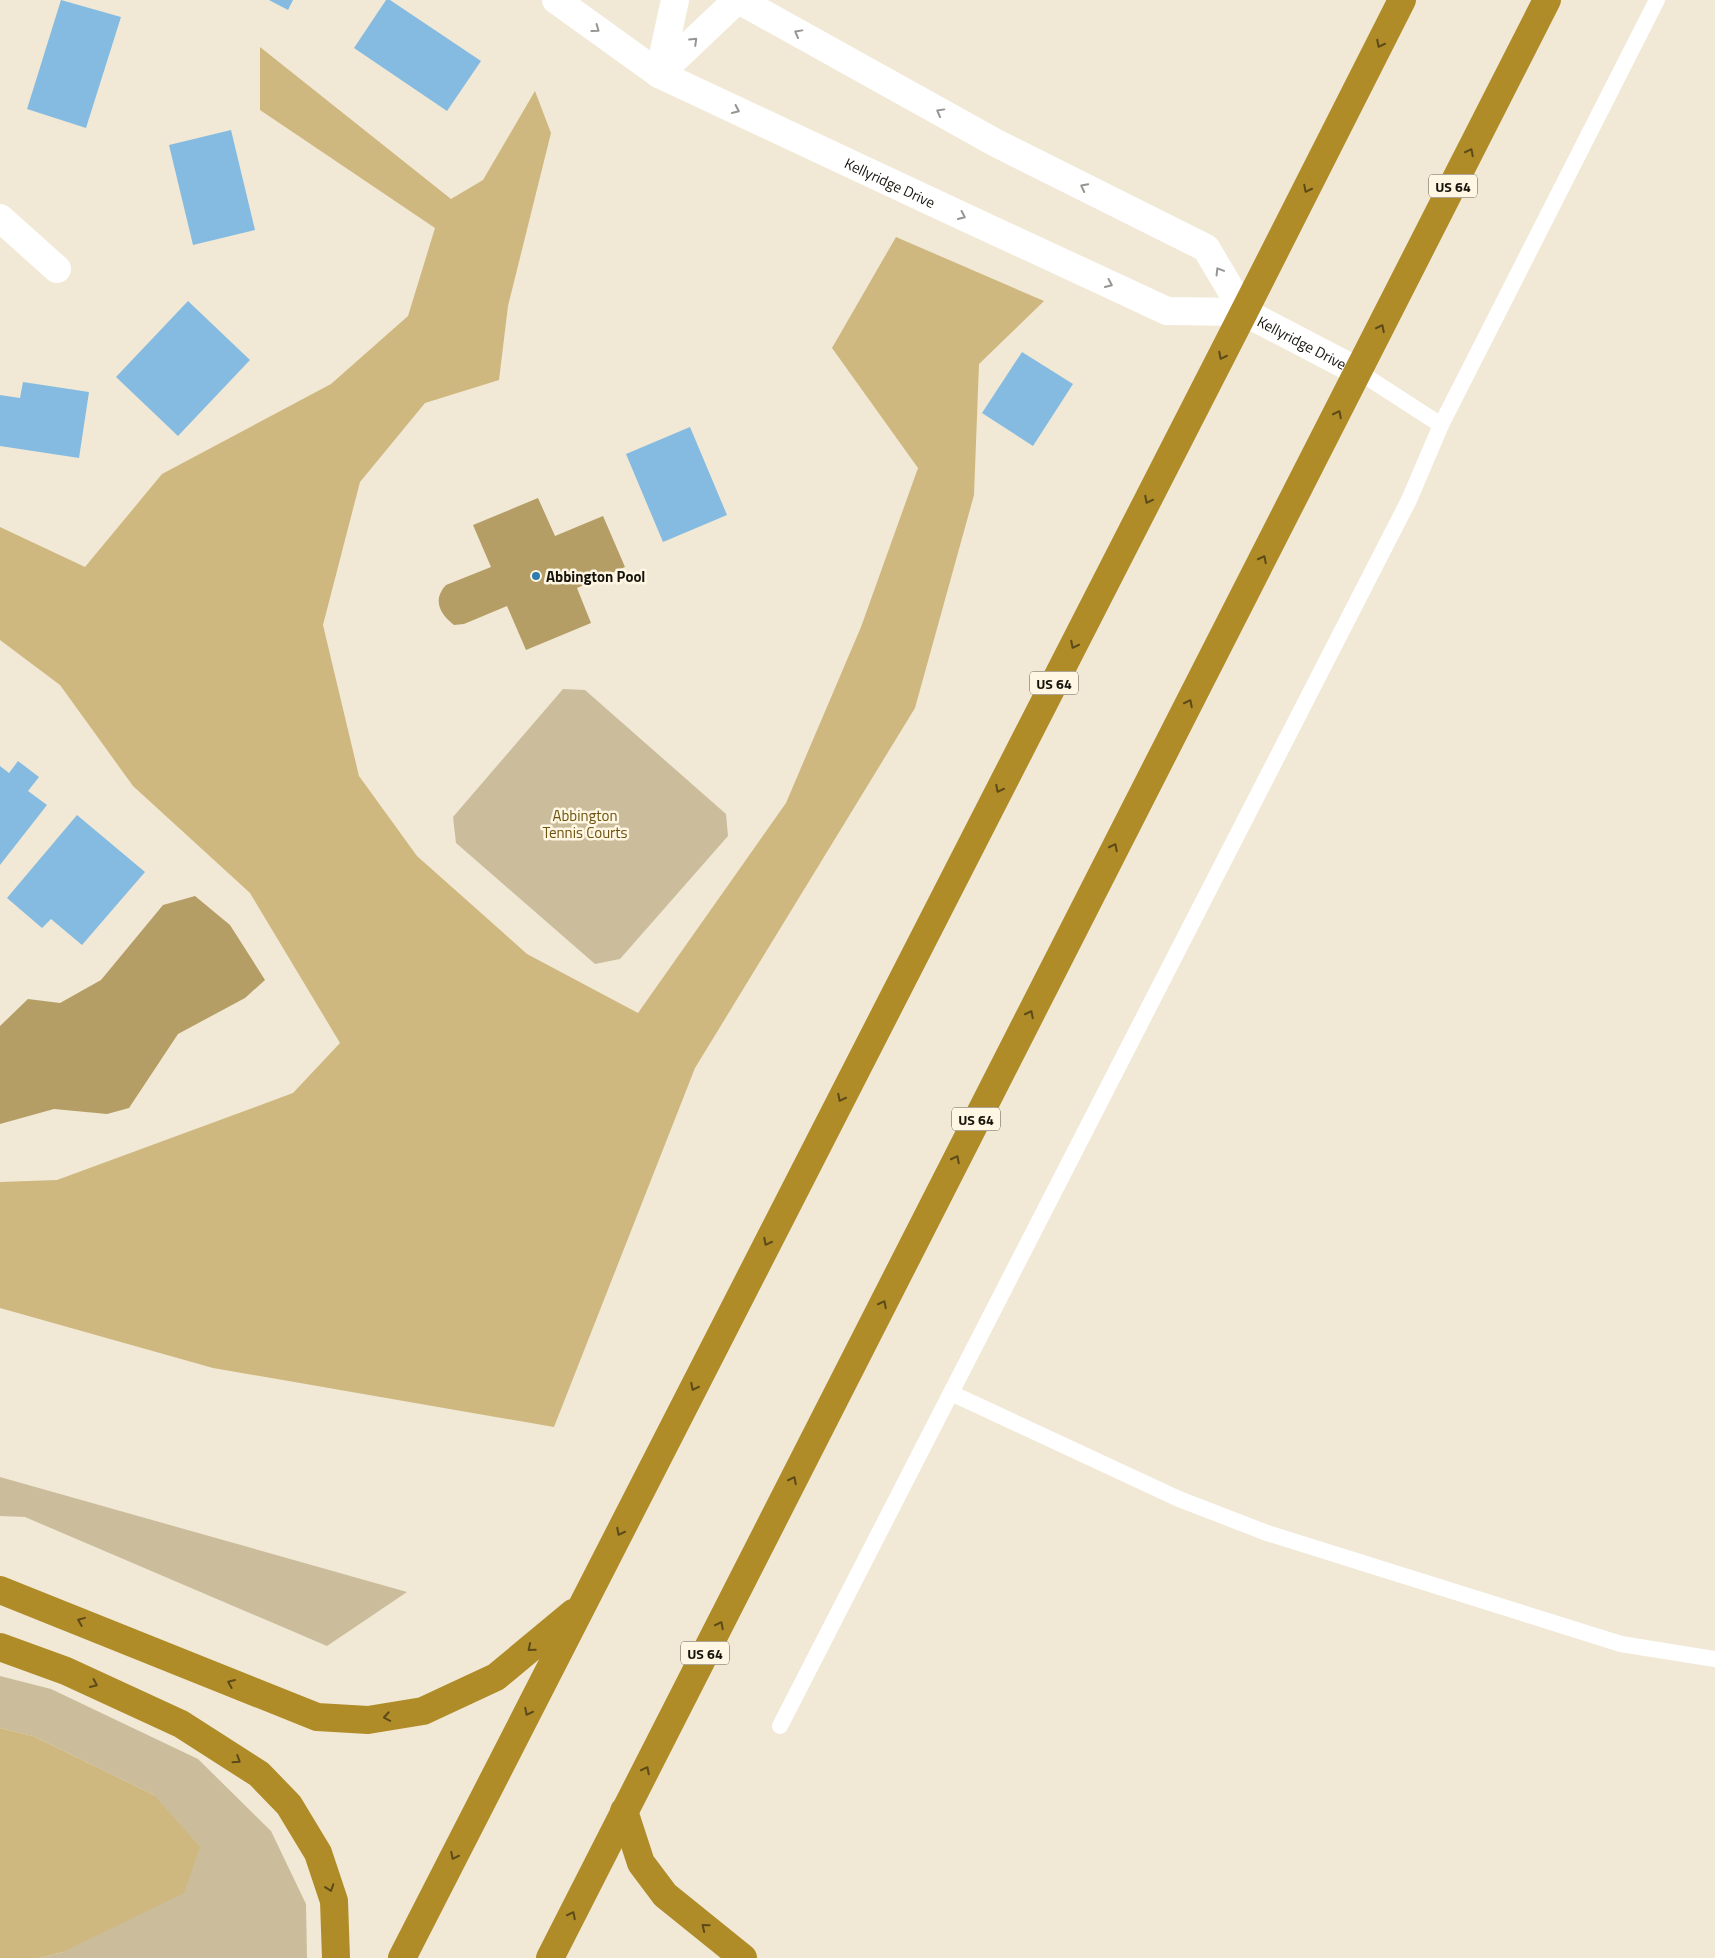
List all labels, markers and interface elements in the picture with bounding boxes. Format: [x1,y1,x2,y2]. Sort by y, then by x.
one-way arrow [590,23,600,32]
one-way arrow [794,29,803,39]
one-way arrow [689,37,698,46]
one-way arrow [1376,38,1386,47]
one-way arrow [730,104,739,114]
one-way arrow [936,108,945,118]
one-way arrow [1464,148,1474,157]
street label: Kellyridge Drive [841,151,939,213]
road number: US 64 [1429,175,1477,198]
one-way arrow [1080,183,1089,193]
one-way arrow [1303,183,1313,192]
one-way arrow [957,210,966,220]
one-way arrow [1216,267,1226,276]
one-way arrow [1104,278,1113,288]
street label: Kellyridge Drive [1253,309,1351,375]
one-way arrow [1375,324,1385,333]
one-way arrow [1218,350,1228,359]
one-way arrow [1332,410,1342,419]
one-way arrow [1144,495,1154,504]
one-way arrow [1257,555,1267,564]
place label: Abbington Pool [546,565,645,588]
marker: Abbington Pool [530,570,542,582]
one-way arrow [1070,639,1080,648]
road number: US 64 [1030,671,1078,694]
one-way arrow [1183,699,1193,708]
one-way arrow [995,784,1005,793]
park label: Abbington Tennis Courts [542,804,628,844]
one-way arrow [1108,844,1118,853]
one-way arrow [1024,1010,1034,1019]
one-way arrow [837,1092,847,1101]
road number: US 64 [952,1108,1000,1130]
one-way arrow [950,1155,960,1164]
one-way arrow [763,1237,773,1246]
one-way arrow [877,1300,887,1309]
one-way arrow [690,1382,700,1391]
one-way arrow [787,1476,797,1485]
one-way arrow [616,1527,626,1536]
one-way arrow [77,1617,86,1627]
one-way arrow [714,1621,724,1630]
road number: US 64 [681,1642,729,1665]
one-way arrow [528,1643,537,1651]
one-way arrow [89,1677,98,1688]
one-way arrow [227,1679,236,1690]
one-way arrow [524,1707,534,1716]
one-way arrow [382,1712,391,1722]
one-way arrow [232,1754,241,1763]
one-way arrow [640,1766,650,1775]
one-way arrow [450,1851,460,1860]
one-way arrow [324,1884,334,1892]
one-way arrow [566,1911,576,1920]
one-way arrow [702,1925,711,1933]

